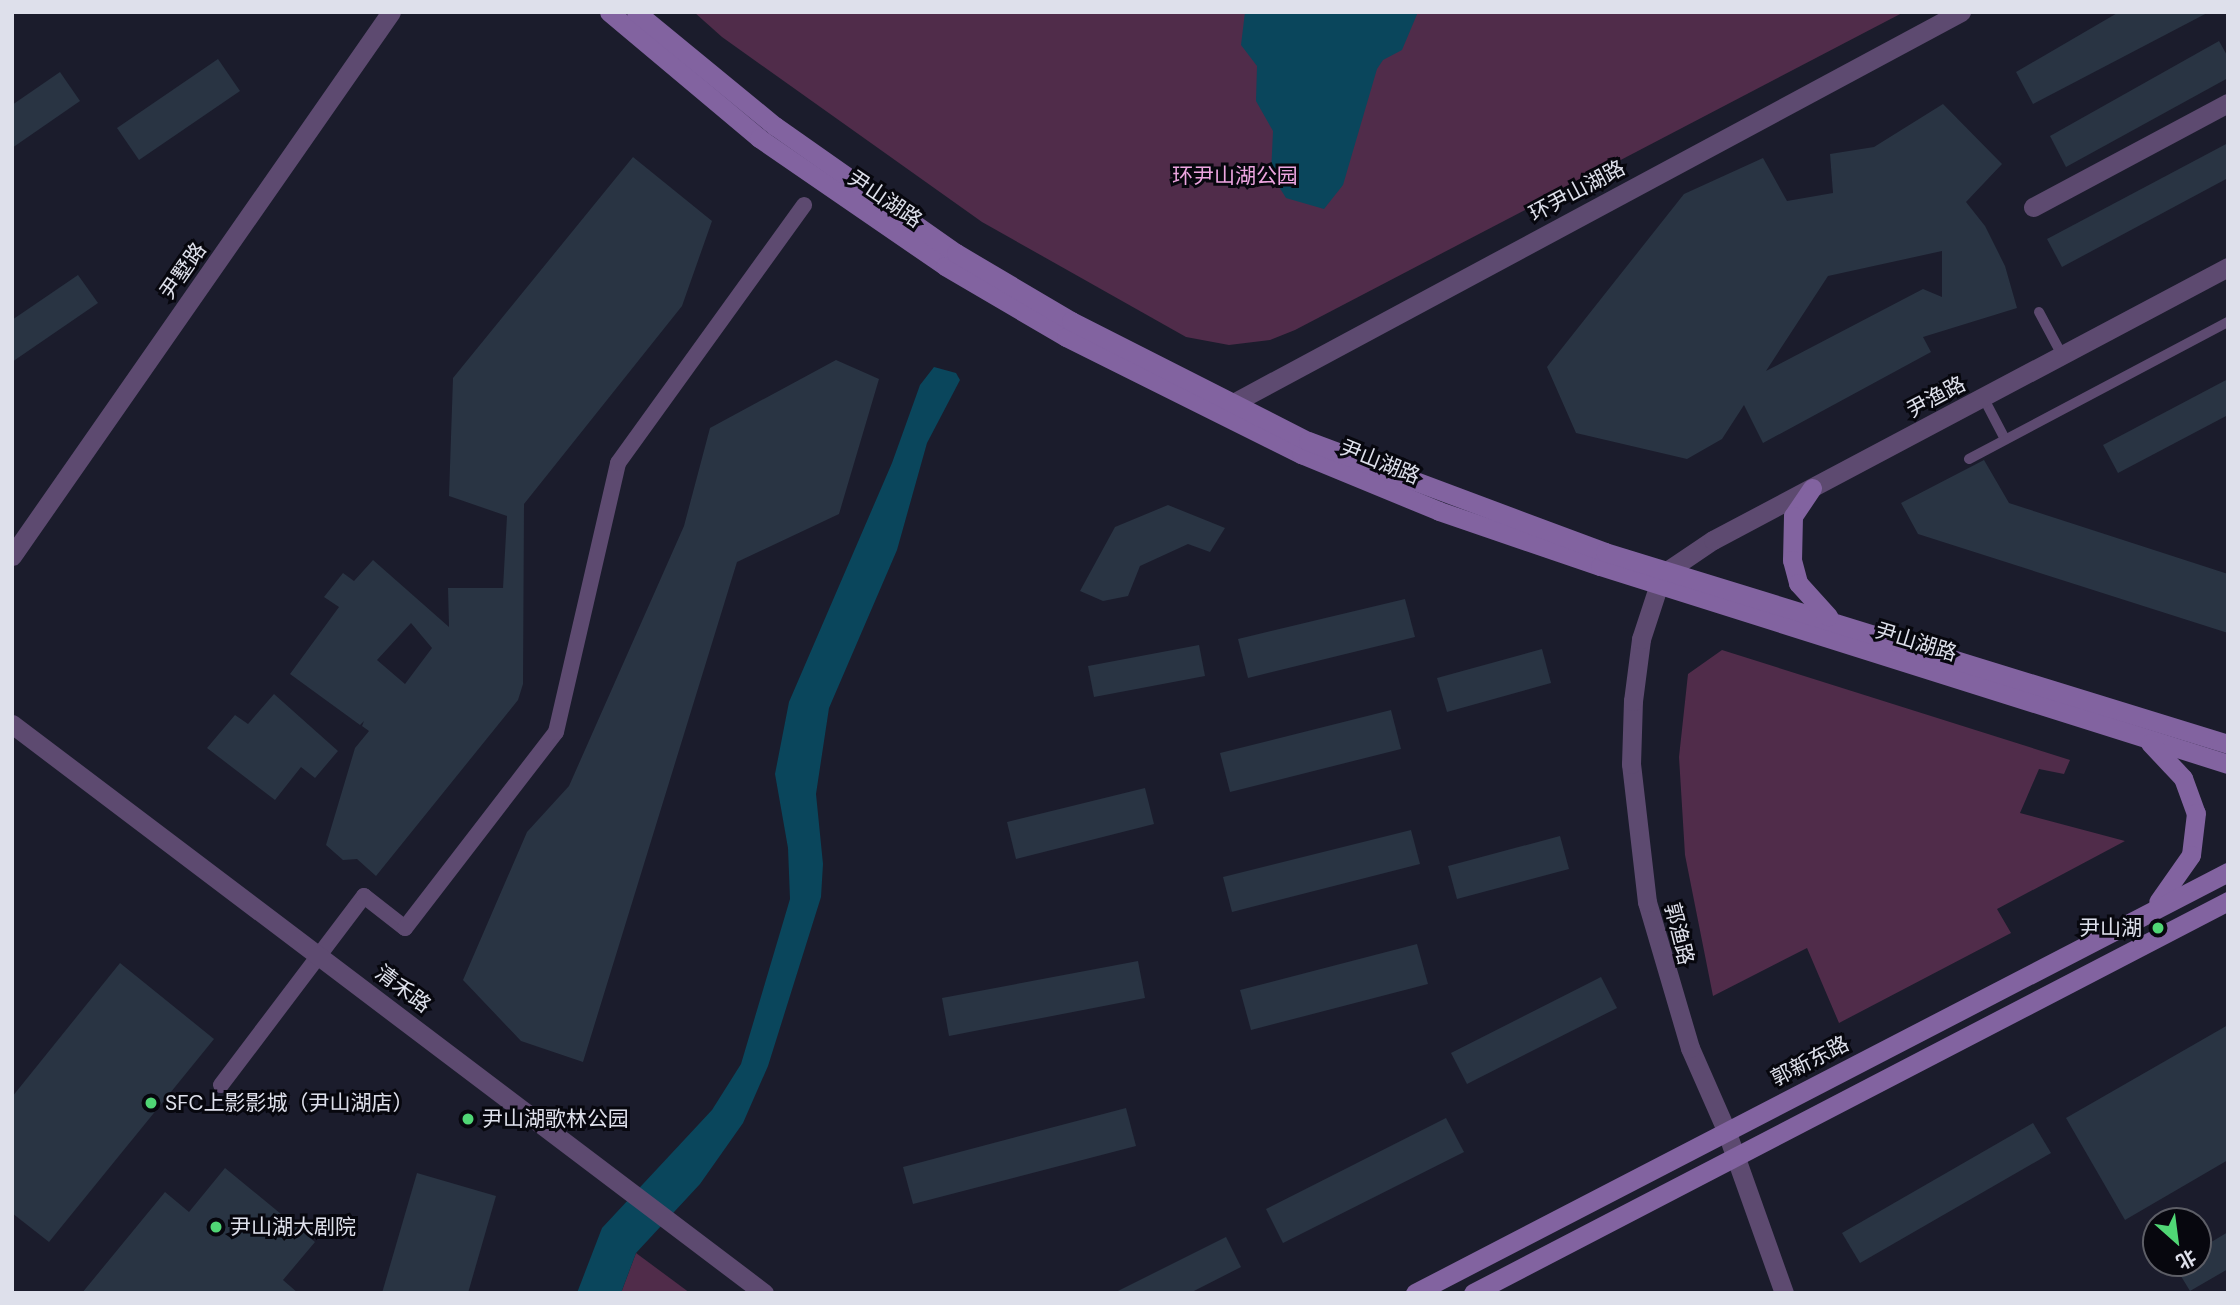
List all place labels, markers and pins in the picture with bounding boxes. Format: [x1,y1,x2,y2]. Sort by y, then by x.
place label: 尹山湖 [2079,915,2142,941]
marker: 尹山湖 [2148,918,2168,938]
place label: SFC上影影城（尹山湖店） [165,1090,413,1116]
marker: SFC上影影城（尹山湖店） [143,1095,159,1111]
place label: 尹山湖歌林公园 [482,1106,629,1132]
marker: 尹山湖歌林公园 [460,1111,476,1127]
place label: 尹山湖大剧院 [230,1214,356,1240]
marker: 尹山湖大剧院 [208,1219,224,1235]

